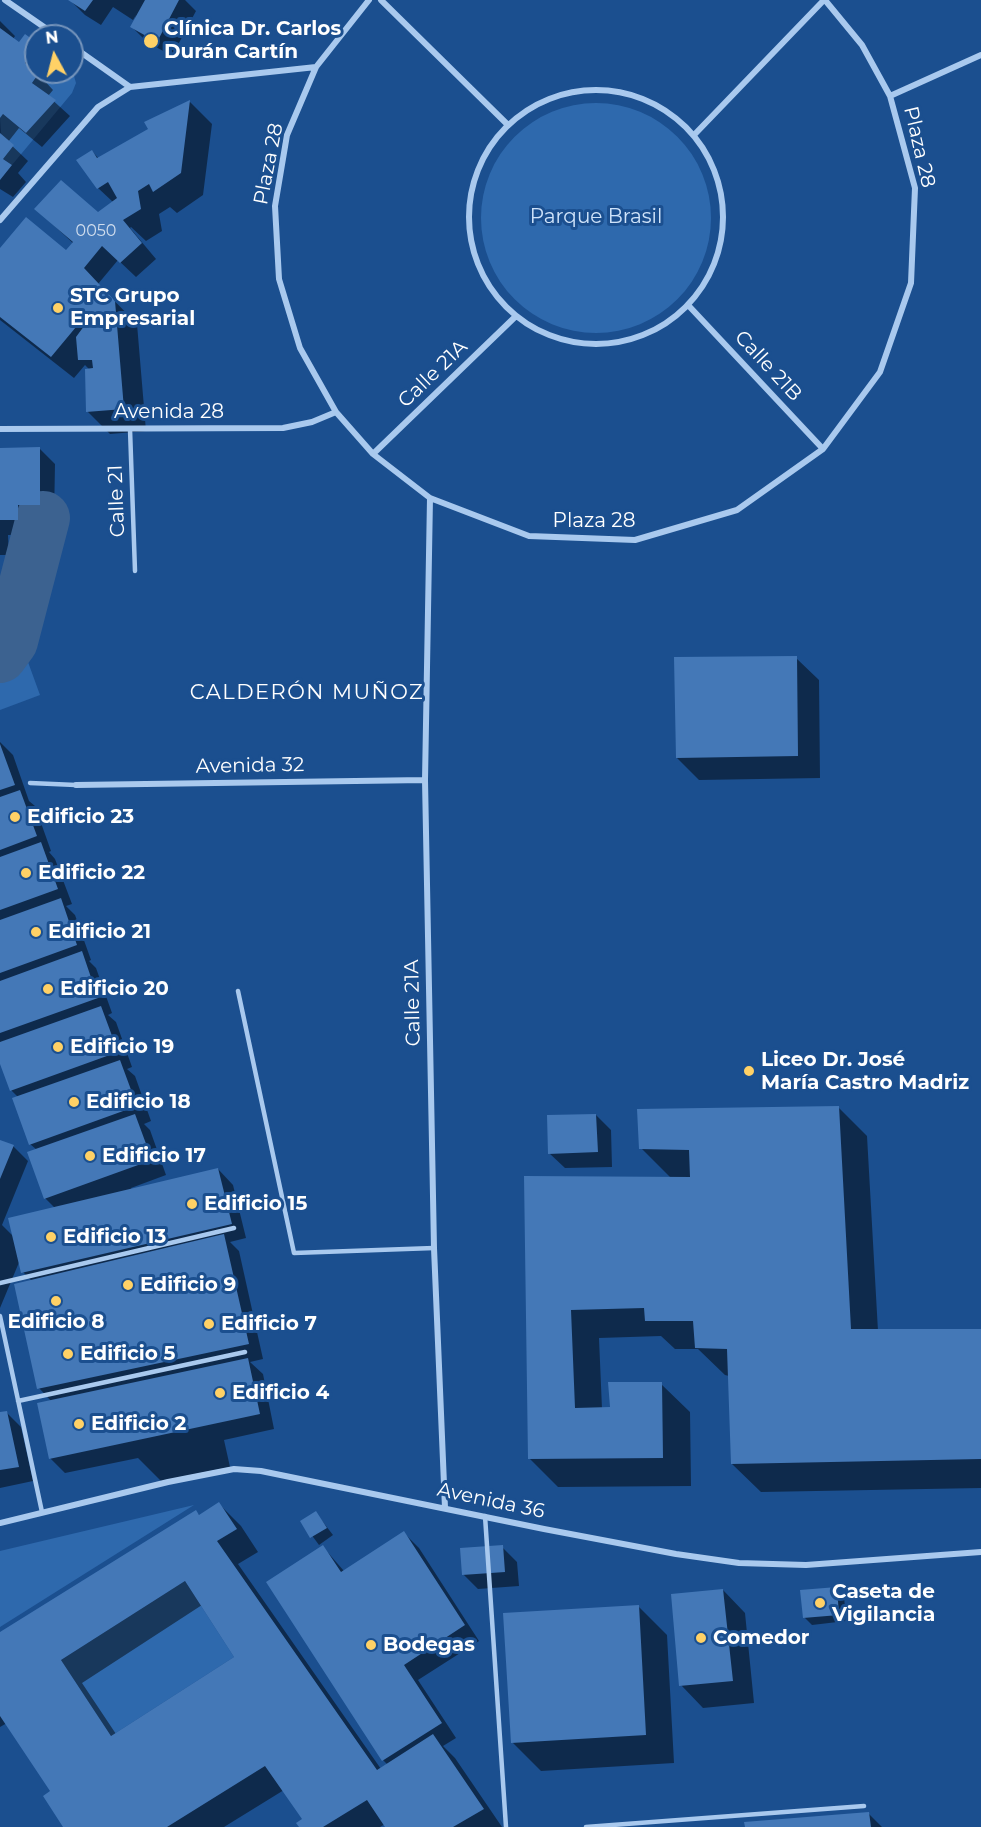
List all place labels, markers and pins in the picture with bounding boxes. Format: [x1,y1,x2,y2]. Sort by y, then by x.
place label: Clínica Dr. Carlos Durán Cartín [164,17,341,64]
marker: Clínica Dr. Carlos Durán Cartín [142,32,160,50]
place label: STC Grupo Empresarial [70,284,195,331]
marker: STC Grupo Empresarial [51,301,65,315]
place label: Edificio 23 [27,805,134,829]
marker: Edificio 23 [8,810,22,824]
place label: Edificio 22 [38,861,145,885]
marker: Edificio 22 [19,866,33,880]
place label: Edificio 21 [48,920,151,944]
marker: Edificio 21 [29,925,43,939]
place label: Edificio 20 [60,977,169,1001]
marker: Edificio 20 [41,982,55,996]
place label: Edificio 19 [70,1035,174,1059]
marker: Edificio 19 [51,1040,65,1054]
place label: Liceo Dr. José María Castro Madriz [761,1048,969,1095]
marker: Liceo Dr. José María Castro Madriz [742,1064,756,1078]
place label: Edificio 18 [86,1090,191,1114]
marker: Edificio 18 [67,1095,81,1109]
place label: Edificio 17 [102,1144,206,1168]
marker: Edificio 17 [83,1149,97,1163]
place label: Edificio 15 [204,1192,307,1216]
marker: Edificio 15 [185,1197,199,1211]
place label: Edificio 13 [63,1225,166,1249]
marker: Edificio 13 [44,1230,58,1244]
place label: Edificio 9 [140,1273,236,1297]
marker: Edificio 9 [121,1278,135,1292]
marker: Edificio 8 [49,1294,63,1308]
place label: Edificio 8 [8,1310,104,1334]
place label: Edificio 7 [221,1312,317,1336]
marker: Edificio 7 [202,1317,216,1331]
place label: Edificio 5 [80,1342,175,1366]
marker: Edificio 5 [61,1347,75,1361]
place label: Edificio 4 [232,1381,329,1405]
marker: Edificio 4 [213,1386,227,1400]
place label: Edificio 2 [91,1412,186,1436]
marker: Edificio 2 [72,1417,86,1431]
place label: Caseta de Vigilancia [832,1580,935,1627]
marker: Caseta de Vigilancia [813,1596,827,1610]
place label: Comedor [713,1626,809,1650]
marker: Comedor [694,1631,708,1645]
place label: Bodegas [383,1633,475,1657]
marker: Bodegas [364,1638,378,1652]

